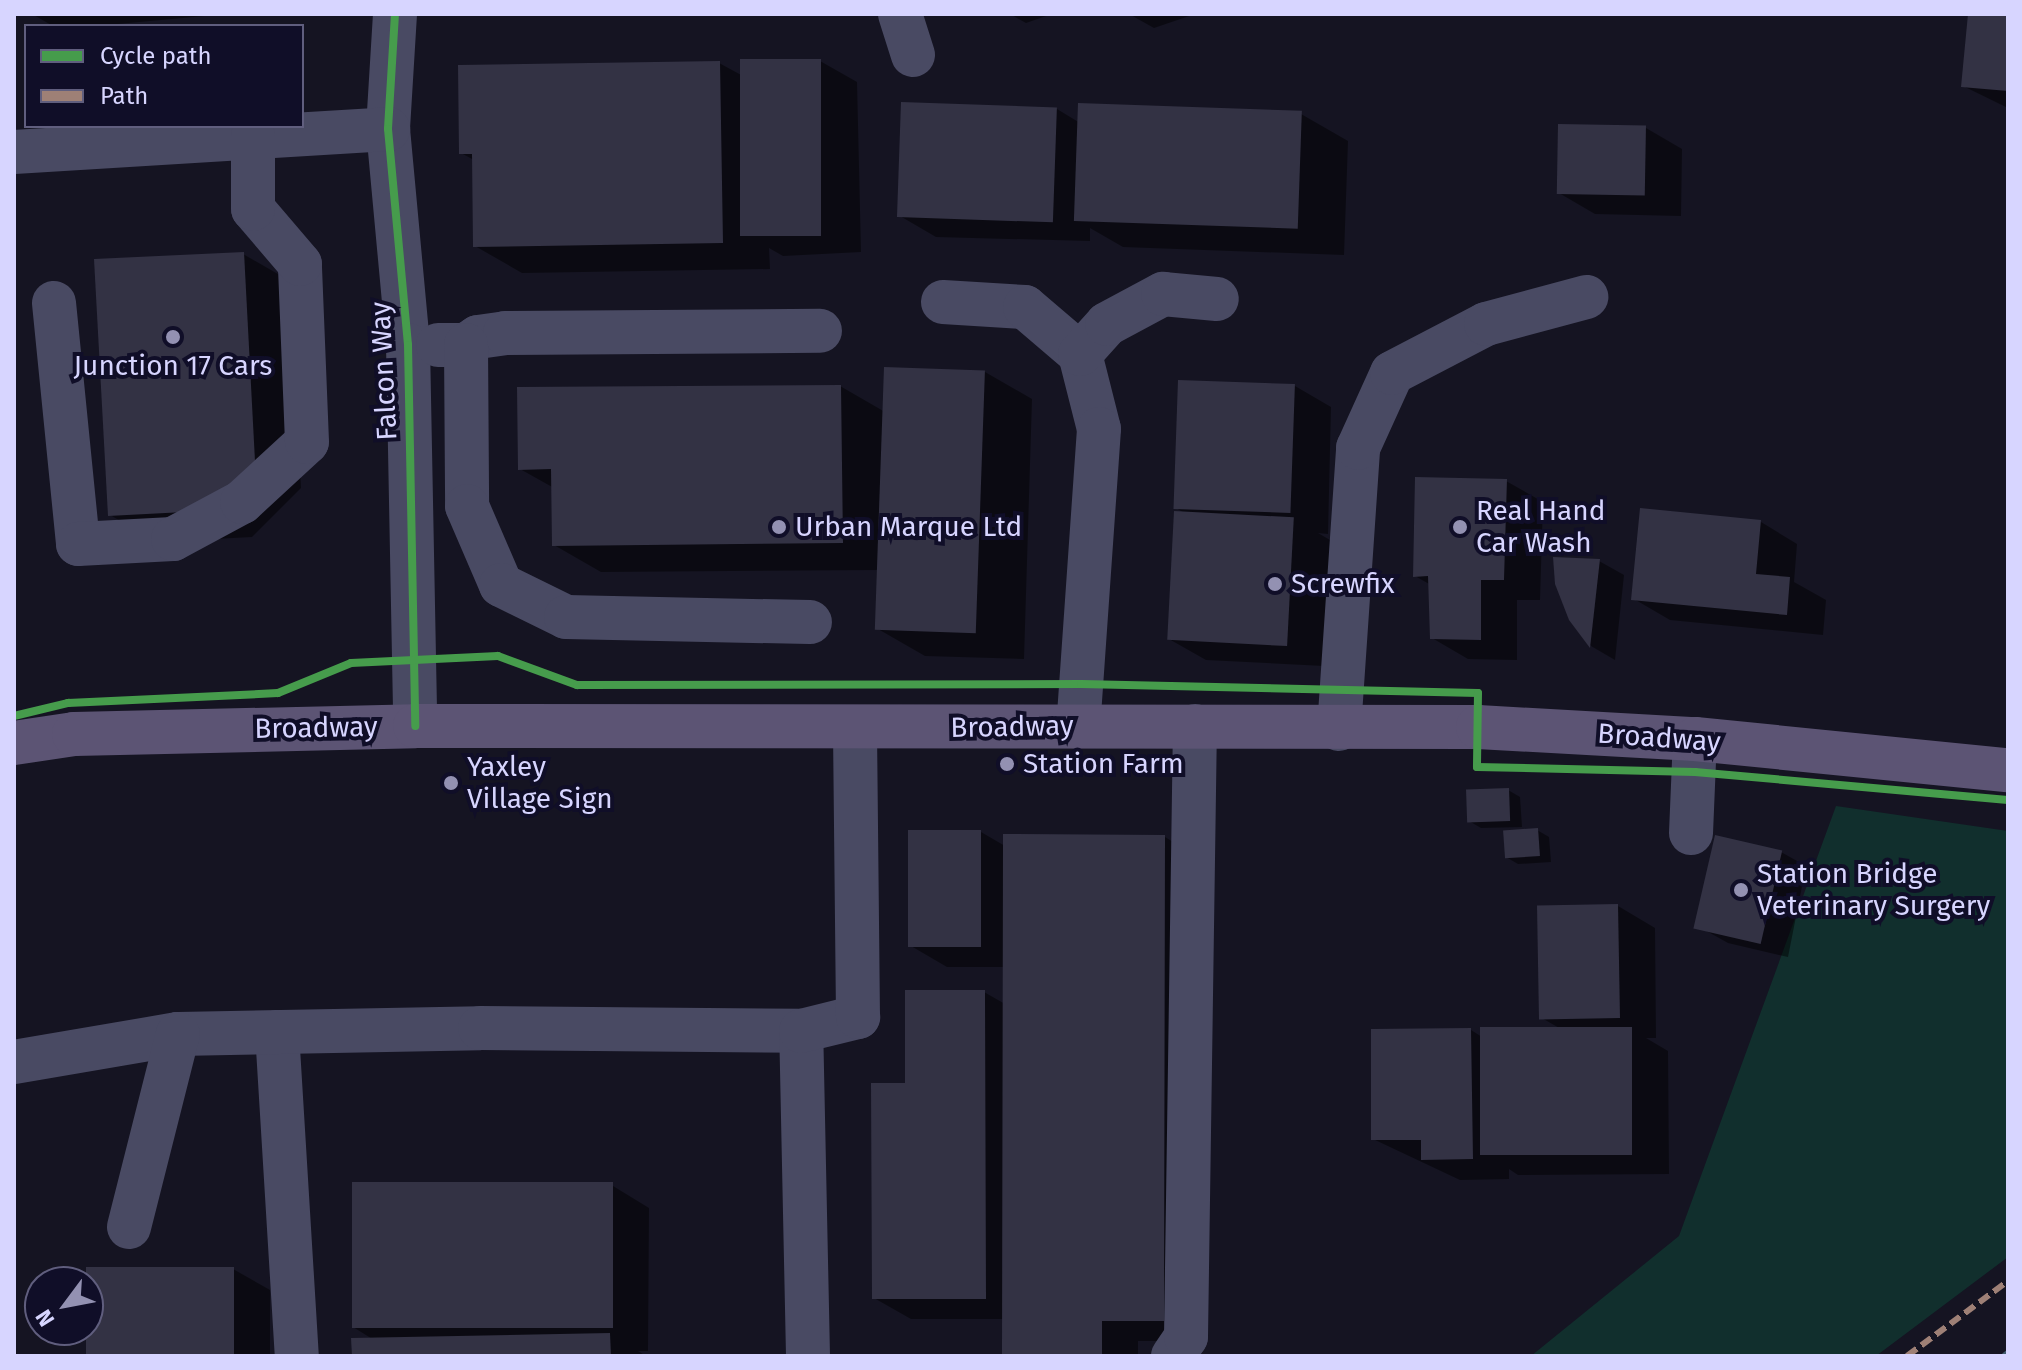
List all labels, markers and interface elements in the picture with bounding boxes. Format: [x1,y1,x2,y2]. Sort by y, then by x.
legend [24,24,304,128]
text: Cycle path [100,42,212,70]
text: Path [100,82,148,110]
street label: Falcon Way [364,301,404,441]
marker: Junction 17 Cars [164,328,182,346]
place label: Junction 17 Cars [74,349,272,383]
place label: Real Hand Car Wash [1476,494,1605,560]
place label: Urban Marque Ltd [795,510,1022,544]
marker: Urban Marque Ltd [770,518,788,536]
marker: Real Hand Car Wash [1451,518,1469,536]
place label: Screwfix [1291,567,1395,601]
marker: Screwfix [1266,575,1284,593]
street label: Broadway [950,709,1074,745]
street label: Broadway [254,710,378,746]
street label: Broadway [1596,717,1722,759]
place label: Station Farm [1023,747,1184,781]
place label: Yaxley Village Sign [467,750,613,816]
marker: Station Farm [998,755,1016,773]
marker: Yaxley Village Sign [442,774,460,792]
place label: Station Bridge Veterinary Surgery [1757,857,1990,923]
marker: Station Bridge Veterinary Surgery [1732,881,1750,899]
north arrow [24,1266,104,1346]
text: N [30,1305,60,1331]

